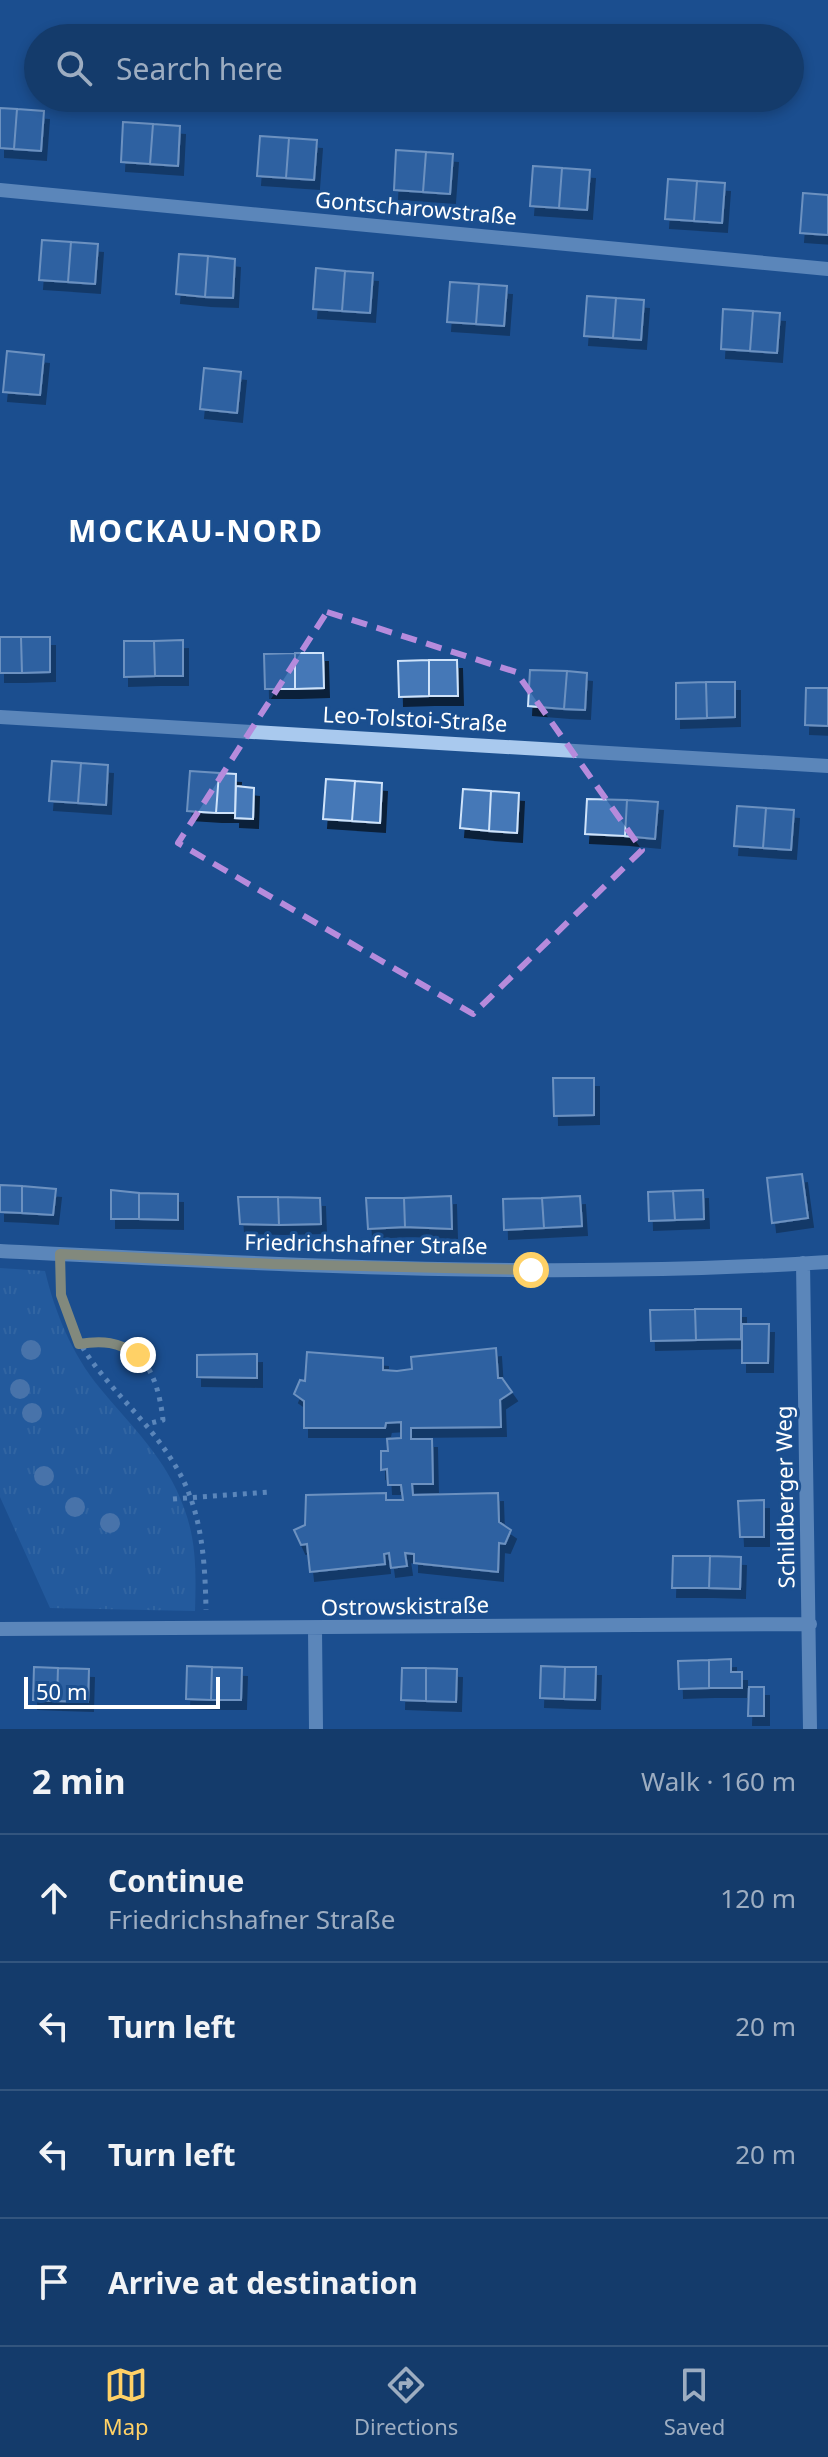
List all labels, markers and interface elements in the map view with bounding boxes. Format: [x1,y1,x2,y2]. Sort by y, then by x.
search box [24,24,804,112]
icon: search [52,46,96,90]
text: Search here [116,48,283,89]
street label: Gontscharowstraße [314,183,518,231]
district label: MOCKAU-NORD [68,510,324,551]
street label: Leo-Tolstoi-Straße [322,698,508,738]
street label: Friedrichshafner Straße [244,1226,488,1260]
route start [513,1252,549,1288]
route end [120,1337,156,1373]
street label: Schildberger Weg [767,1405,801,1589]
street label: Ostrowskistraße [321,1589,489,1621]
scale bar [24,1673,220,1709]
text: 50 m [36,1676,87,1706]
text: 2 min [32,1758,126,1804]
text: Walk · 160 m [641,1763,796,1799]
text: Continue [108,1860,244,1901]
icon: ahead [32,1876,76,1920]
text: 120 m [720,1880,796,1916]
text: Friedrichshafner Straße [108,1901,395,1937]
icon: left [32,2004,76,2048]
text: Turn left [108,2006,236,2047]
text: 20 m [735,2008,796,2044]
icon: left [32,2132,76,2176]
text: Turn left [108,2134,236,2175]
text: 20 m [735,2136,796,2172]
icon: arrive [32,2260,76,2304]
text: Arrive at destination [108,2262,418,2303]
tab: Map [103,2363,149,2441]
tab: Directions [354,2363,458,2441]
tab: Saved [664,2363,725,2441]

